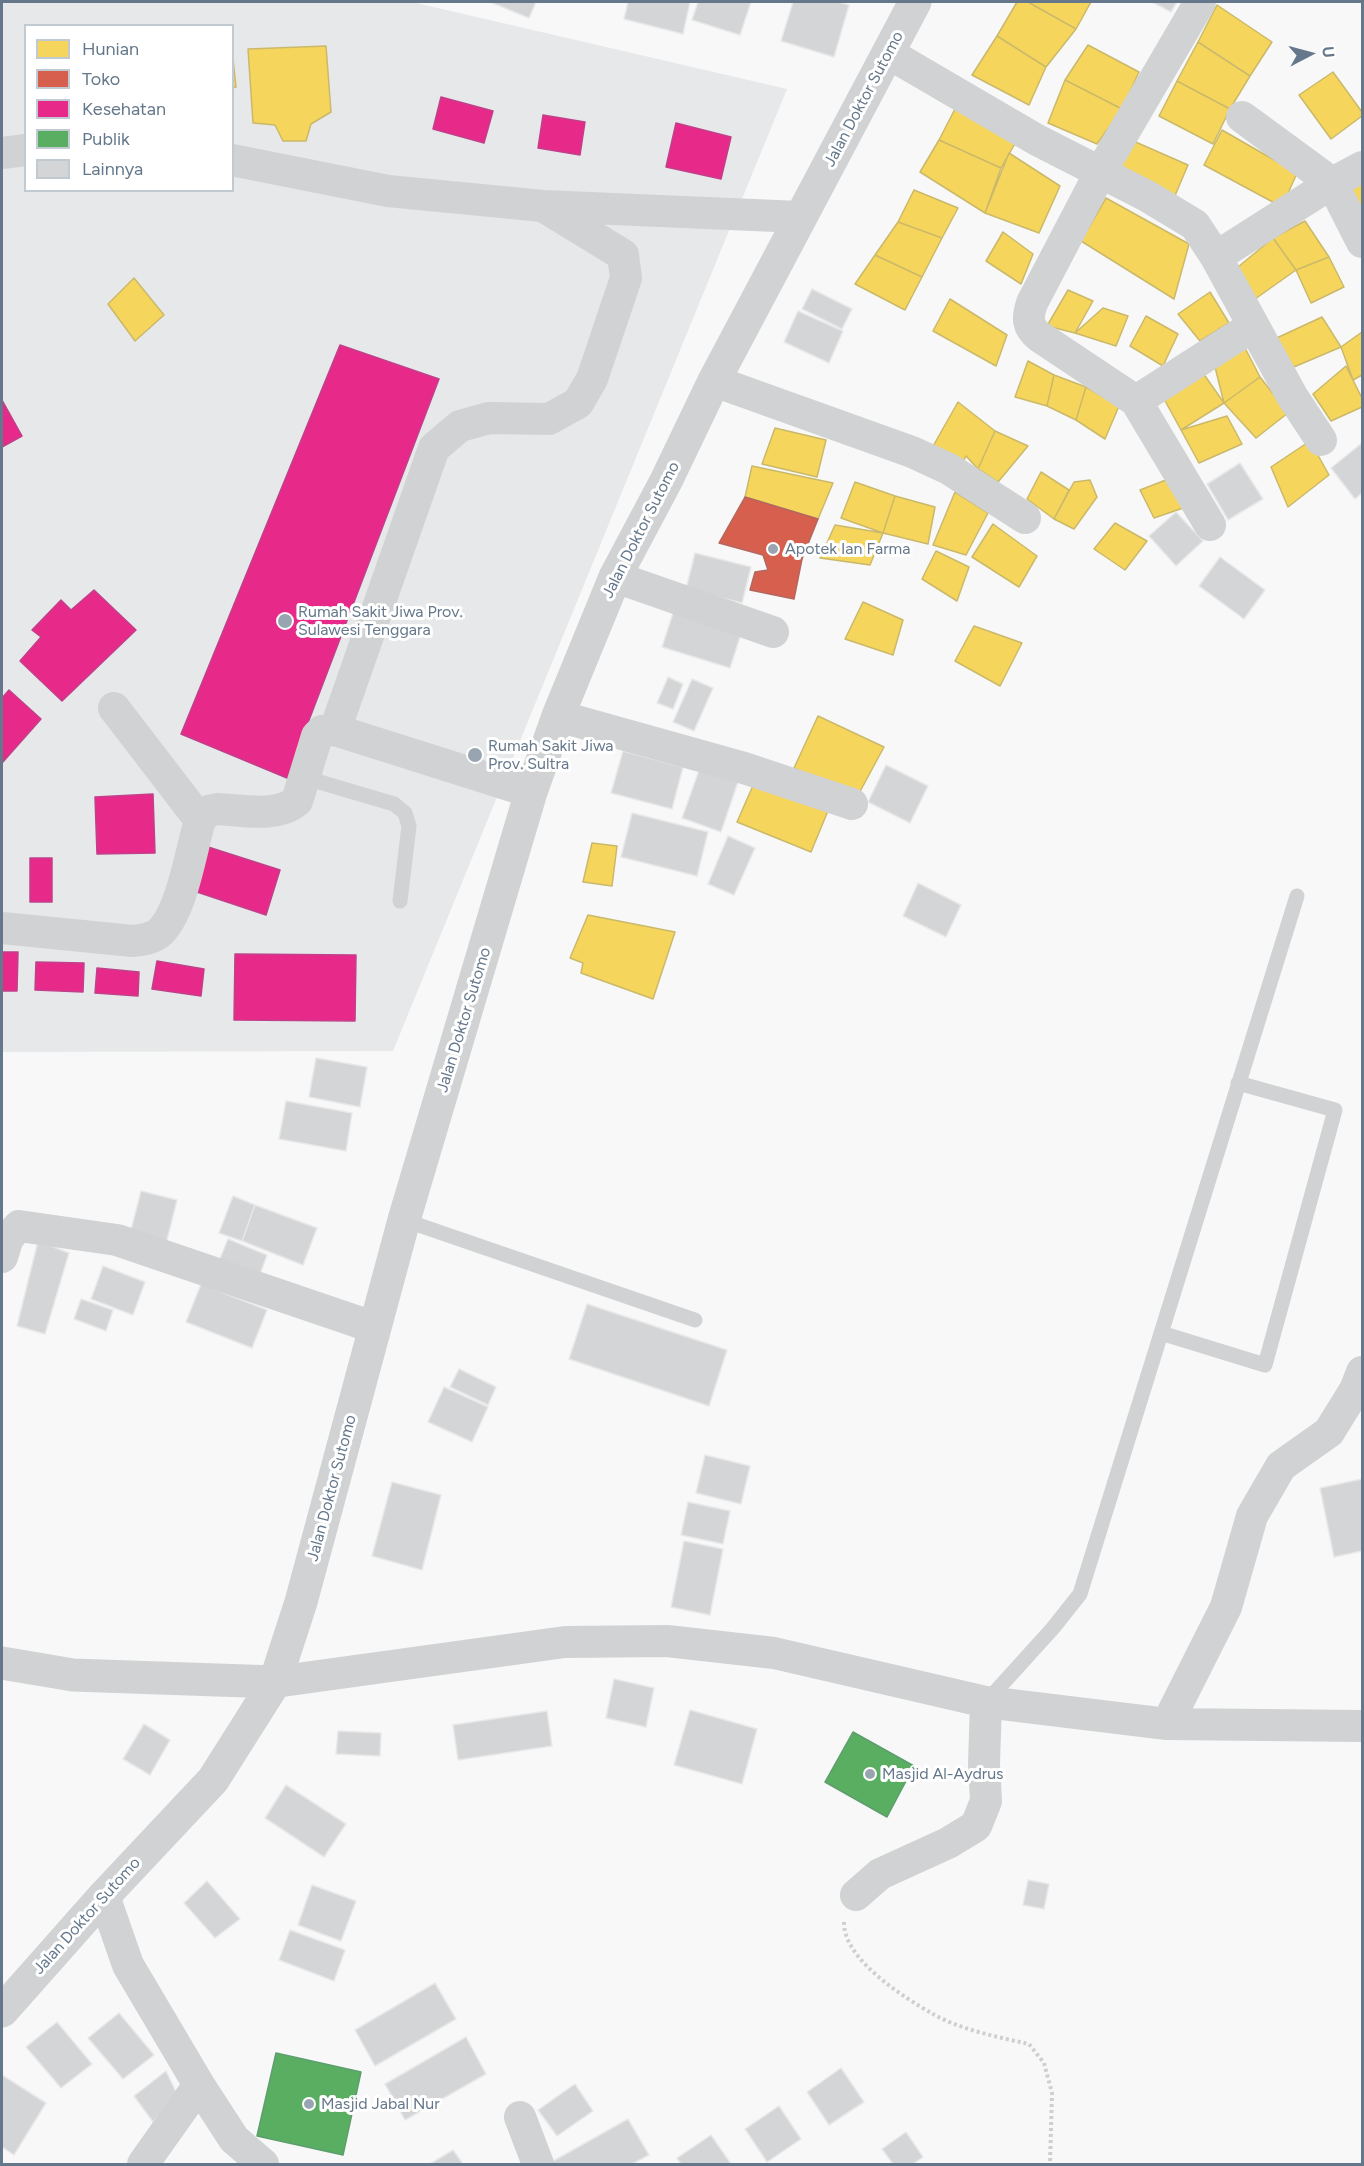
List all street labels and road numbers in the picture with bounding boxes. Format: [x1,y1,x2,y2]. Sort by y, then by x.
street label: Jalan Doktor Sutomo [820,28,908,170]
street label: Jalan Doktor Sutomo [598,459,684,601]
street label: Jalan Doktor Sutomo [433,945,495,1095]
street label: Jalan Doktor Sutomo [303,1413,361,1563]
street label: Jalan Doktor Sutomo [29,1854,145,1978]

